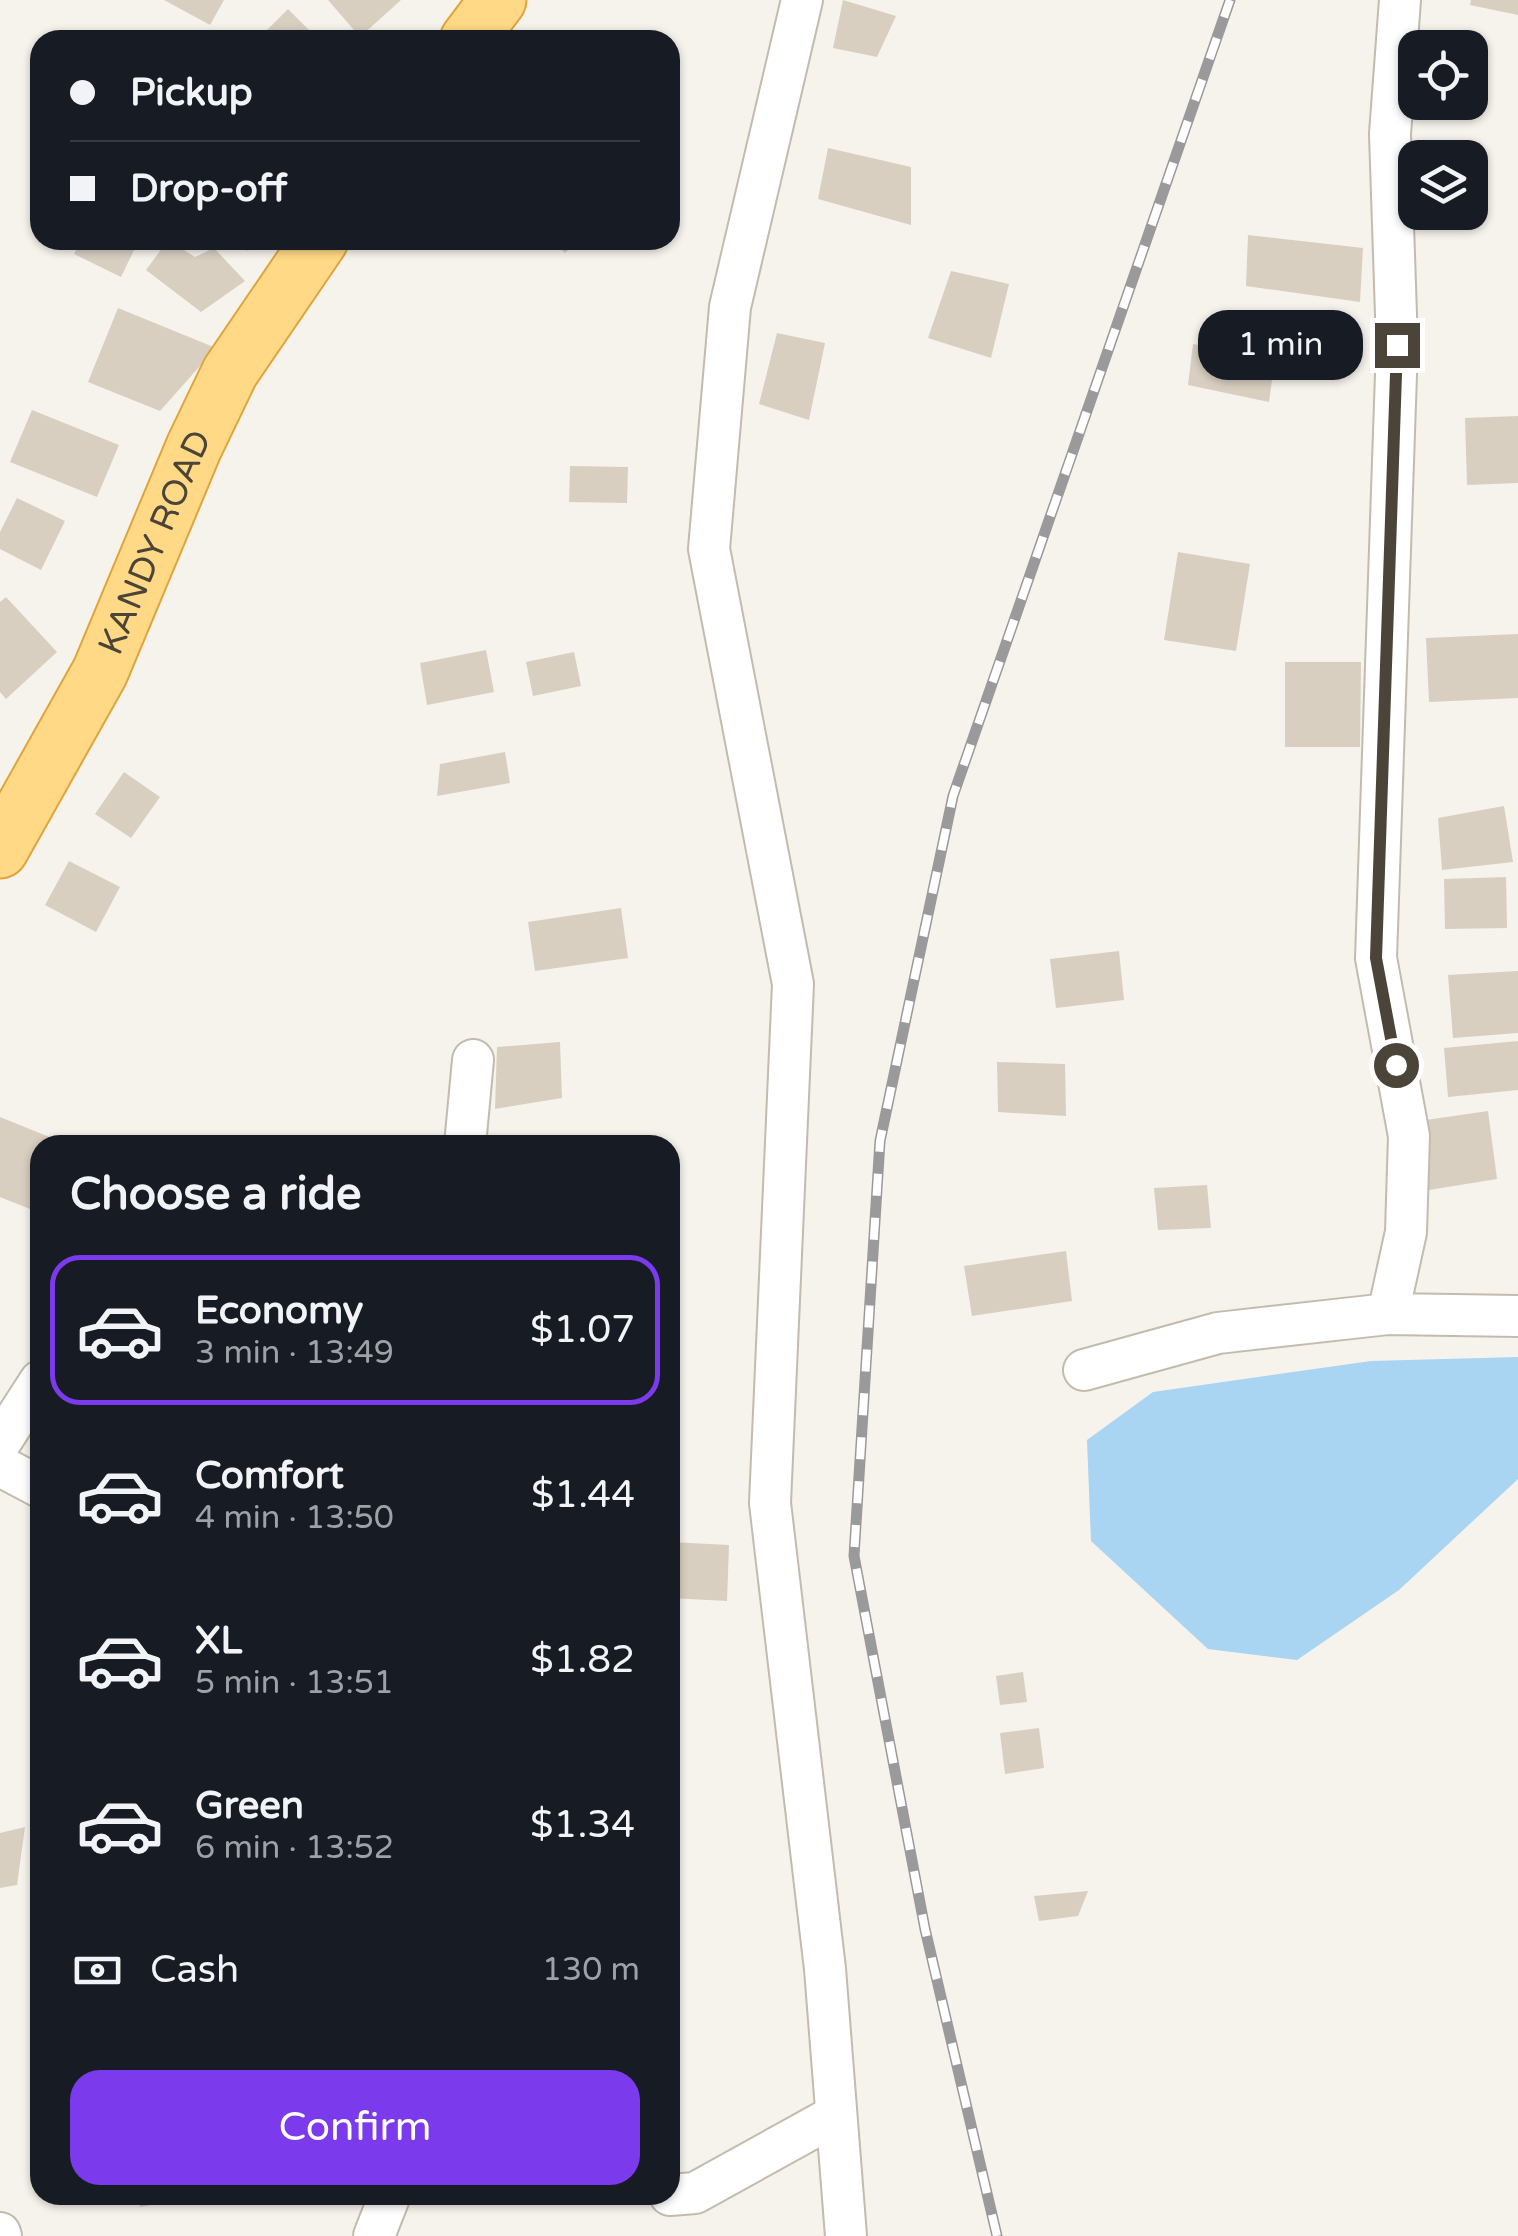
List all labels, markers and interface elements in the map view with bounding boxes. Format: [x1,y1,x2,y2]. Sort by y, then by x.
map controls [1398,30,1488,230]
button: locate [1398,30,1488,120]
text: Pickup [130,70,253,116]
button: layers [1398,140,1488,230]
text: Drop-off [130,166,287,212]
callout: 1 min [1197,310,1362,380]
route end [1375,323,1420,368]
text: 1 min [1238,326,1323,364]
street label: KANDY ROAD [90,424,221,661]
route start [1374,1043,1419,1088]
text: Choose a ride [70,1168,361,1222]
icon: car [75,1285,165,1375]
text: Economy [195,1288,363,1334]
text: $1.07 [530,1307,635,1353]
text: 3 min · 13:49 [195,1334,394,1372]
icon: car [75,1450,165,1540]
text: Comfort [195,1453,344,1499]
text: $1.44 [531,1472,635,1518]
text: 4 min · 13:50 [195,1499,394,1537]
icon: car [75,1615,165,1705]
text: XL [195,1618,242,1664]
text: $1.82 [530,1637,635,1683]
text: 5 min · 13:51 [195,1664,394,1702]
icon: car [75,1780,165,1870]
text: Green [195,1783,304,1829]
text: $1.34 [530,1802,635,1848]
text: 6 min · 13:52 [195,1829,394,1867]
icon: cash [70,1943,125,1998]
text: Cash [150,1947,239,1993]
text: 130 m [542,1951,640,1989]
button: Confirm [70,2070,640,2185]

